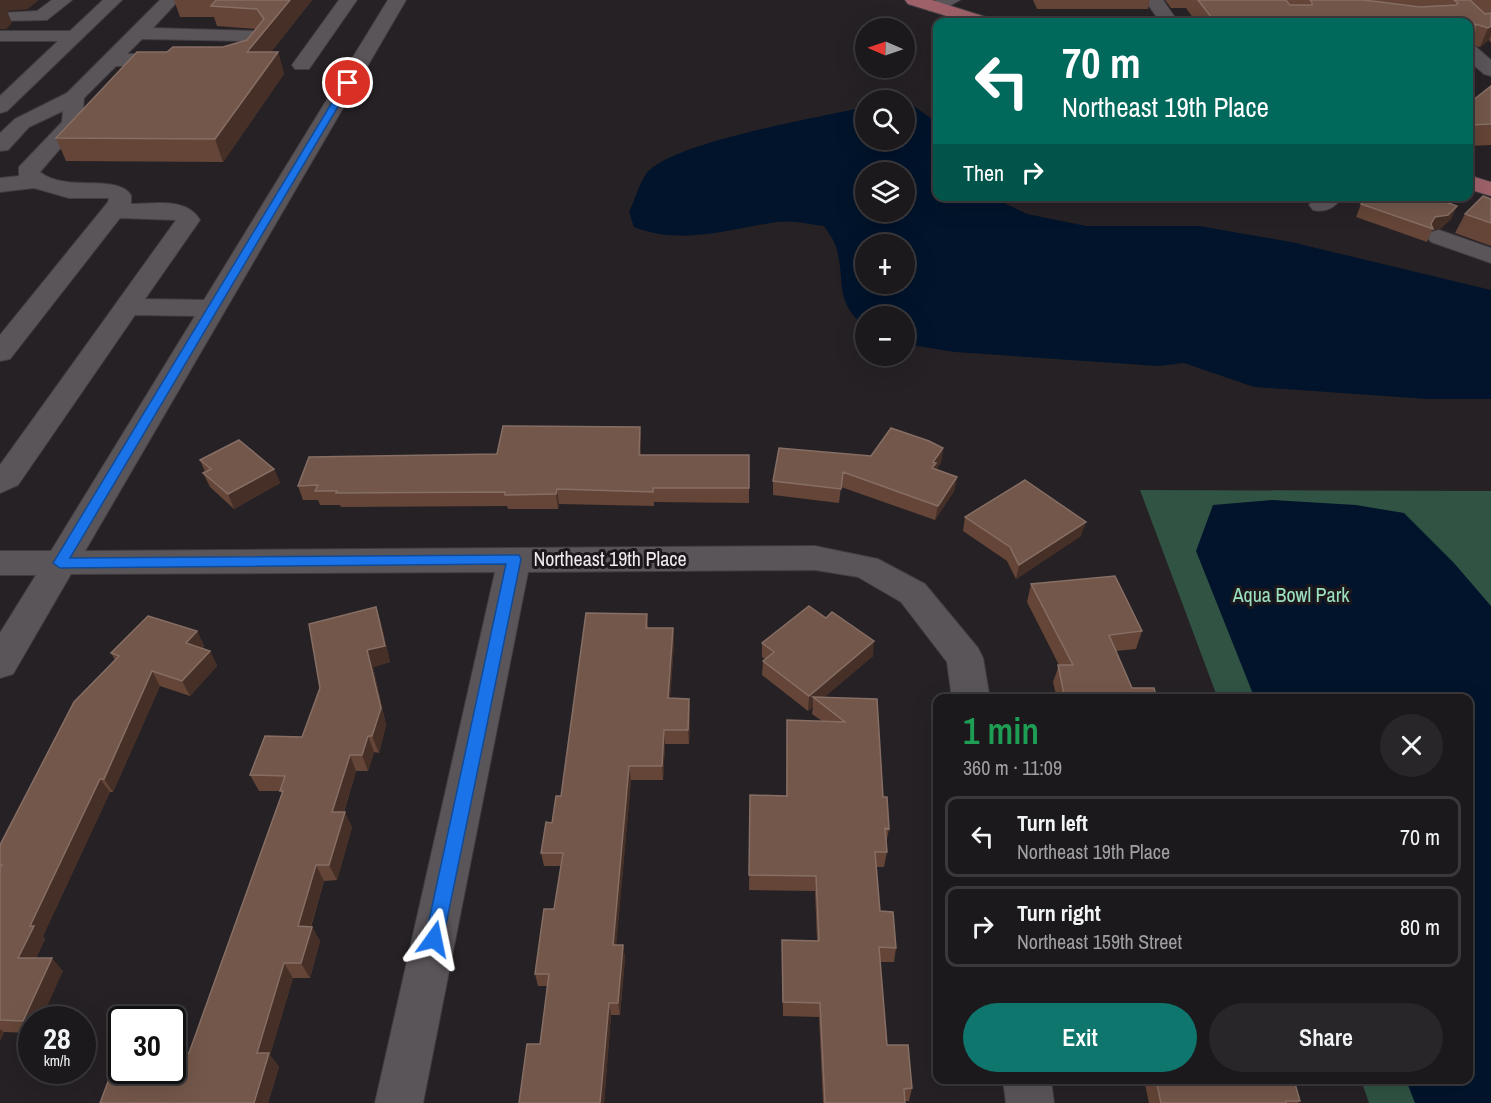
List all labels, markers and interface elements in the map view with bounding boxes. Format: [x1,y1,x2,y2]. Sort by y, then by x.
north arrow [855,18,915,78]
map controls [855,18,915,366]
text: 70 m [1062,35,1141,91]
icon: left [963,42,1041,120]
pin [322,57,373,108]
icon: arrive [331,66,364,99]
text: Northeast 19th Place [1062,89,1269,125]
button: search [855,90,915,150]
icon: right [1016,156,1049,189]
text: Then [963,158,1004,188]
button: layers [855,162,915,222]
button: + [855,234,915,294]
button: − [855,306,915,366]
street label: Northeast 19th Place [533,545,687,572]
park label: Aqua Bowl Park [1232,581,1350,608]
text: 1 min [963,707,1039,755]
button: close [1380,714,1443,777]
text: 360 m · 11:09 [963,754,1062,781]
text: Turn left [1017,808,1088,838]
icon: left [966,820,999,853]
text: 70 m [1400,822,1440,852]
text: Northeast 19th Place [1017,838,1170,865]
text: Turn right [1017,898,1101,928]
position arrow [402,907,466,971]
icon: right [966,910,999,943]
text: 80 m [1400,912,1440,942]
text: Northeast 159th Street [1017,928,1182,955]
button: Exit [963,1003,1197,1072]
button: Share [1209,1003,1443,1072]
speed limit sign: 30 [108,1006,186,1084]
text: 28 [43,1018,71,1058]
text: km/h [44,1050,70,1071]

